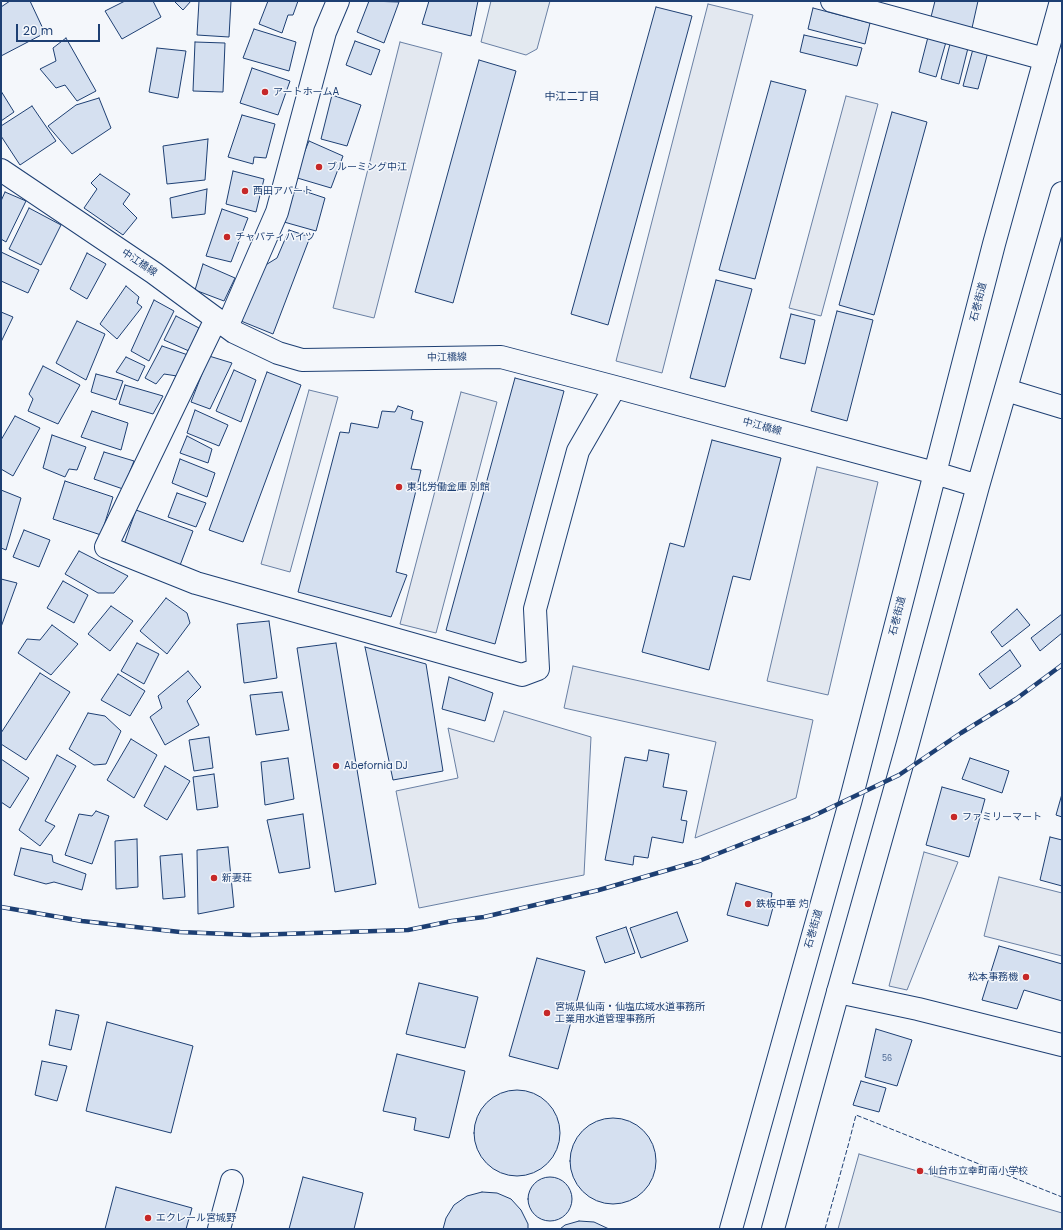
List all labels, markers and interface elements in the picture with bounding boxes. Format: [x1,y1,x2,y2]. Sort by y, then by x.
scale bar [18,16,102,42]
text: 20 m [23,22,53,39]
place label: アートホームA [273,86,339,98]
marker: アートホームA [260,87,270,97]
district label: 中江二丁目 [545,90,599,104]
place label: ブルーミング中江 [327,161,407,173]
marker: ブルーミング中江 [314,162,324,172]
place label: 西田アパート [253,185,313,197]
marker: 西田アパート [240,186,250,196]
place label: チャパティハイツ [235,231,315,243]
marker: チャパティハイツ [222,232,232,242]
street label: 中江橋線 [119,247,159,279]
street label: 石巻街道 [968,281,990,323]
street label: 中江橋線 [427,352,467,364]
street label: 中江橋線 [741,416,783,438]
place label: 東北労働金庫 別館 [407,481,490,493]
marker: 東北労働金庫 別館 [394,482,404,492]
street label: 石巻街道 [887,595,909,637]
place label: Abefornia DJ [344,760,408,772]
marker: Abefornia DJ [331,761,341,771]
place label: ファミリーマート [962,811,1042,823]
marker: ファミリーマート [949,812,959,822]
place label: 新妻荘 [222,872,252,884]
marker: 新妻荘 [209,873,219,883]
place label: 鉄板中華 灼 [756,898,809,910]
marker: 鉄板中華 灼 [743,899,753,909]
street label: 石巻街道 [803,908,825,950]
place label: 松本事務機 [968,971,1018,983]
marker: 松本事務機 [1021,972,1031,982]
place label: 宮城県仙南・仙塩広域水道事務所 工業用水道管理事務所 [555,1001,705,1024]
marker: 宮城県仙南・仙塩広域水道事務所 工業用水道管理事務所 [542,1008,552,1018]
house number: 56 [882,1054,892,1064]
place label: 仙台市立幸町南小学校 [928,1165,1028,1177]
marker: 仙台市立幸町南小学校 [915,1166,925,1176]
place label: エクレール宮城野 [156,1212,236,1224]
marker: エクレール宮城野 [143,1213,153,1223]

